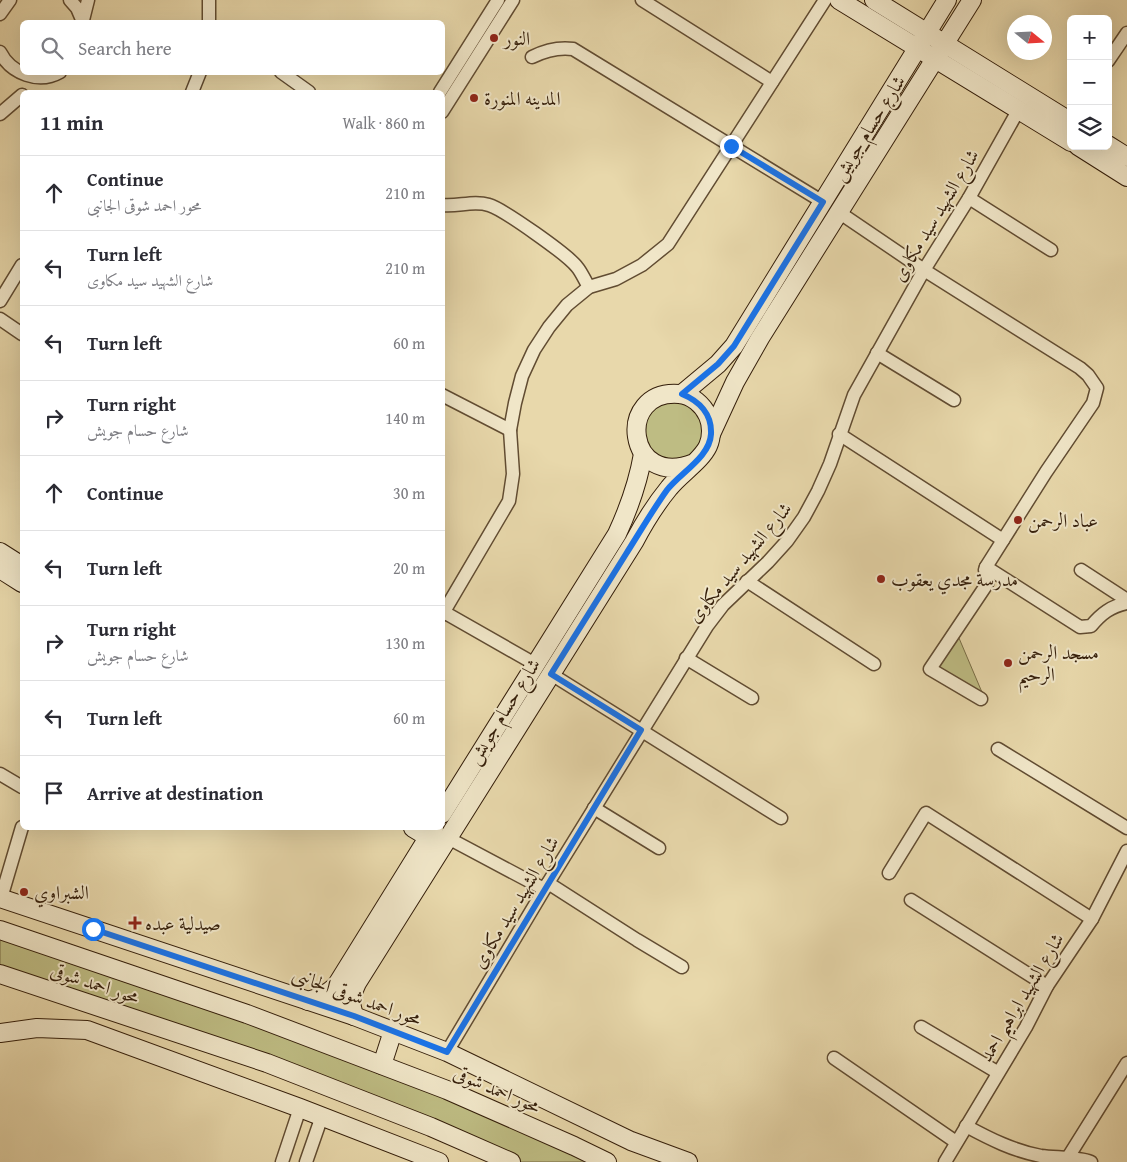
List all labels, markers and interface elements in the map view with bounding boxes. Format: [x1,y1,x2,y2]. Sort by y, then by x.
north arrow [1007,15,1052,60]
map controls [1067,15,1112,150]
button: + [1067,15,1112,60]
search box [20,20,445,75]
place label: النور [502,24,530,52]
marker: النور [488,32,500,44]
icon: search [38,34,66,62]
text: Search here [78,34,172,62]
button: − [1067,60,1112,105]
street label: شارع حسام جويش [824,69,914,188]
place label: المدينه المنورة [484,84,561,112]
marker: المدينه المنورة [468,92,480,104]
button: layers [1067,105,1112,150]
text: 11 min [40,107,103,138]
text: Walk · 860 m [342,111,425,135]
route end [720,135,743,158]
street label: شارع الشهيد سيد مكاوى [884,143,987,288]
text: Continue [87,165,164,193]
icon: ahead [40,179,68,207]
text: 210 m [385,181,425,205]
text: محور احمد شوقى الجانبى [87,193,201,217]
text: Turn left [87,240,162,268]
icon: left [40,254,68,282]
text: 210 m [385,256,425,280]
text: شارع الشهيد سيد مكاوى [87,268,213,292]
icon: left [40,329,68,357]
text: Turn left [87,329,162,357]
text: 60 m [393,331,425,355]
text: Turn right [87,390,176,418]
icon: right [40,404,68,432]
text: 140 m [385,406,425,430]
text: شارع حسام جويش [87,418,189,442]
icon: ahead [40,479,68,507]
text: Continue [87,479,164,507]
text: 30 m [393,481,425,505]
street label: شارع الشهيد سيد مكاوى [680,496,799,630]
place label: عباد الرحمن [1028,506,1098,534]
marker: عباد الرحمن [1012,514,1024,526]
icon: left [40,554,68,582]
text: Turn left [87,554,162,582]
text: 20 m [393,556,425,580]
place label: مدرسة مجدي يعقوب [891,565,1018,595]
marker: مدرسة مجدي يعقوب [875,573,887,585]
text: Turn right [87,615,176,643]
icon: right [40,629,68,657]
text: 130 m [385,631,425,655]
place label: مسجد الرحمن الرحيم [1018,638,1099,694]
text: شارع حسام جويش [87,643,189,667]
street label: شارع حسام جويش [459,652,549,771]
marker: مسجد الرحمن الرحيم [1002,657,1014,669]
icon: left [40,704,68,732]
text: Turn left [87,704,162,732]
text: 60 m [393,706,425,730]
icon: arrive [40,779,68,807]
text: Arrive at destination [87,779,263,807]
street label: شارع الشهيد سيد مكاوى [464,830,567,975]
place label: الشبراوي [34,878,89,908]
marker: الشبراوي [18,886,30,898]
place label: صيدلية عبده [145,909,221,937]
marker: صيدلية عبده [129,917,141,929]
route start [82,918,105,941]
street label: شارع الشهيد ابراهيم احمد [971,927,1076,1070]
street label: محور احمد شوقى [47,955,143,1011]
street label: محور احمد شوقى الجانبى [288,960,426,1033]
street label: محور احمد شوقى [449,1058,545,1120]

